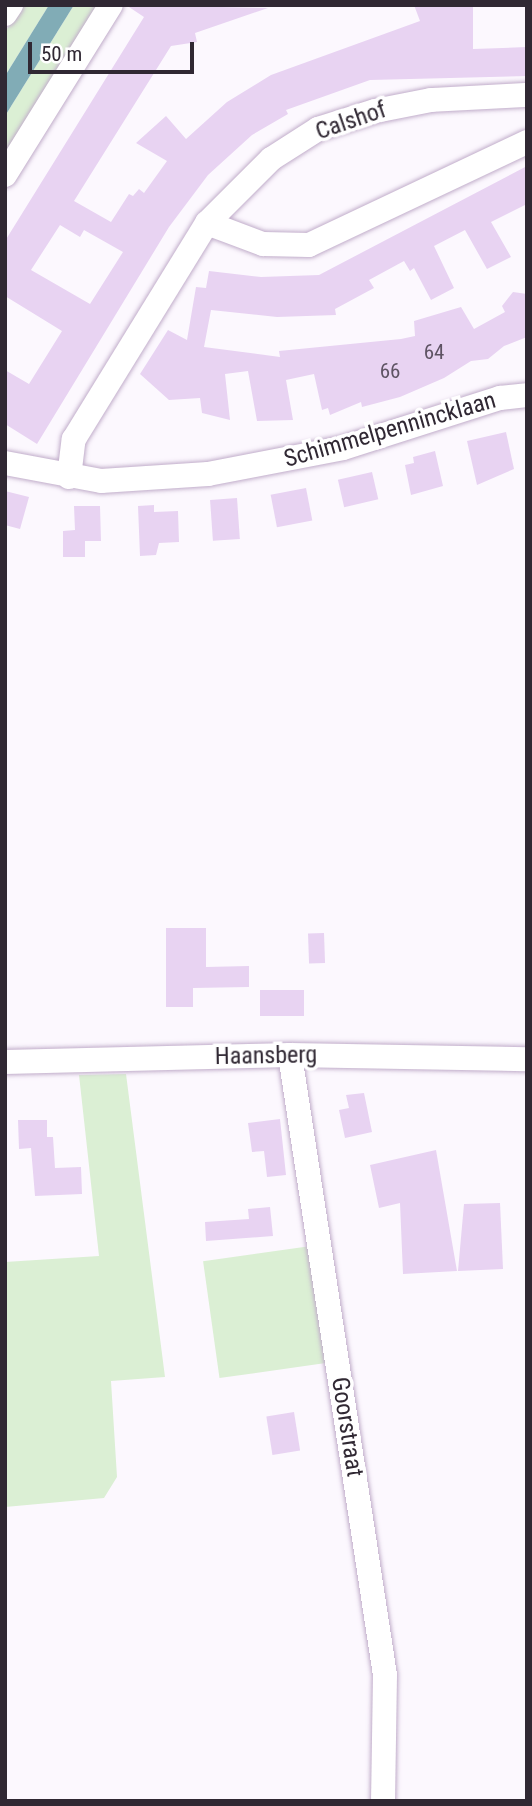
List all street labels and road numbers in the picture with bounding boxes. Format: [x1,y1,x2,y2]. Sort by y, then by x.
street label: Calshof [312,96,390,146]
street label: Schimmelpennincklaan [281,386,499,474]
street label: Haansberg [215,1041,317,1071]
street label: Goorstraat [325,1375,369,1479]

